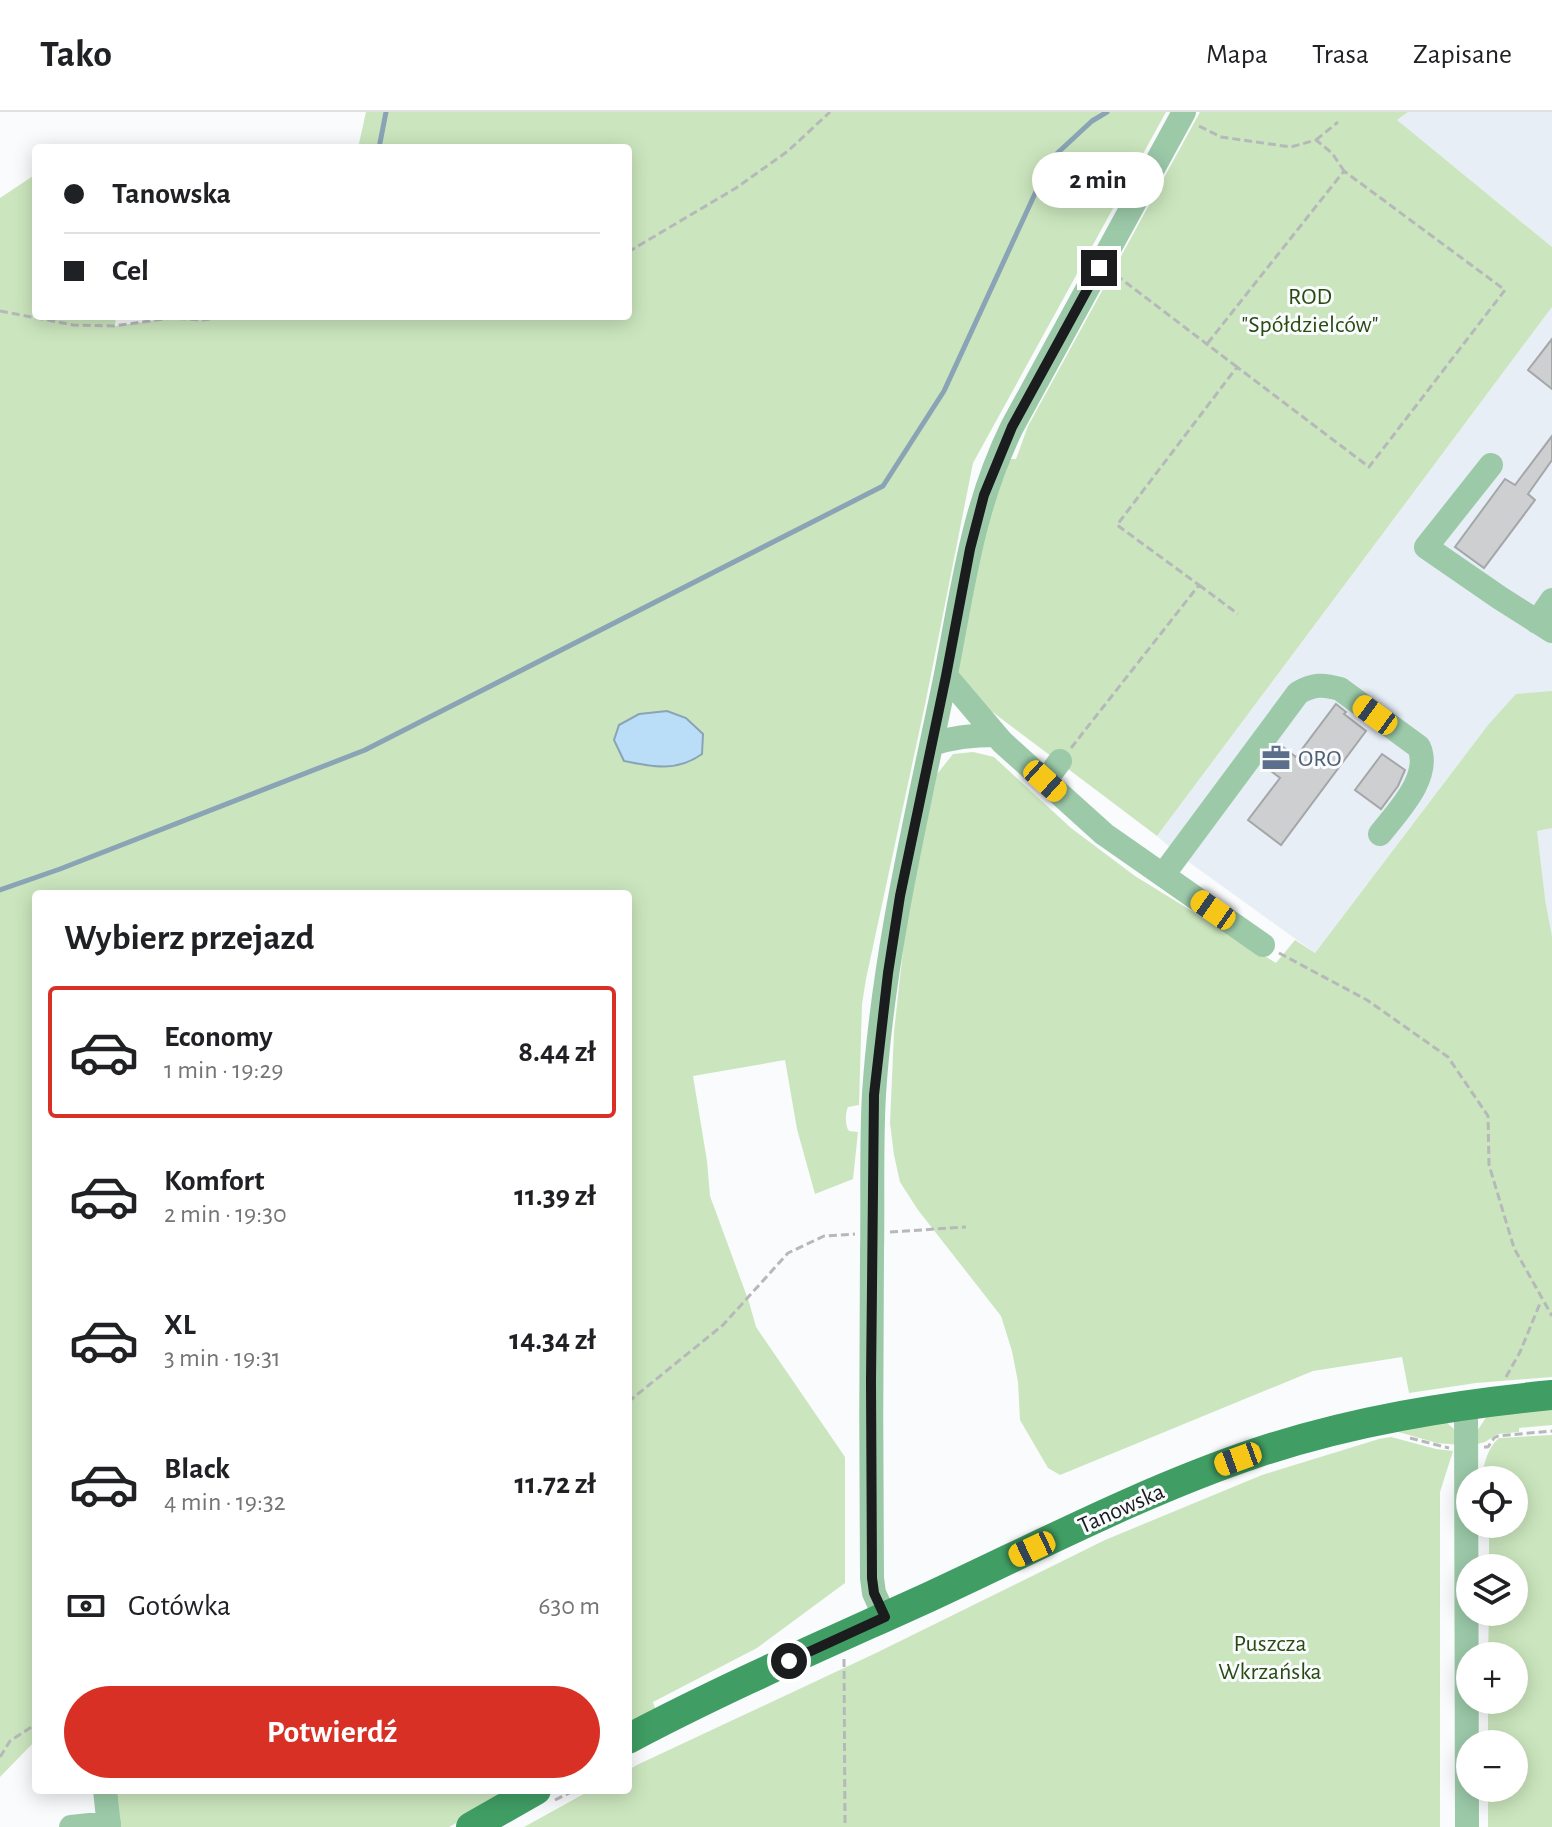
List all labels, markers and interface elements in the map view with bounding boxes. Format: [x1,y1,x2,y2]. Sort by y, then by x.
text: Tako [40,36,112,74]
text: Mapa [1206,41,1268,69]
text: Trasa [1312,41,1369,69]
text: Zapisane [1413,41,1512,69]
callout: 2 min [1033,152,1165,208]
text: 2 min [1069,167,1127,193]
text: Tanowska [112,179,231,209]
route end [1081,250,1117,286]
text: Cel [112,256,149,286]
park label: ROD "Spółdzielców" [1242,285,1379,337]
car [1349,691,1401,739]
office icon: ORO [1261,743,1291,773]
place label: ORO [1298,747,1342,771]
car [1019,756,1071,806]
car [1186,886,1240,934]
text: Wybierz przejazd [64,920,315,956]
icon: car [68,1016,140,1088]
text: Economy [164,1022,273,1052]
text: 8.44 zł [518,1037,596,1067]
text: 1 min · 19:29 [164,1057,283,1083]
icon: car [68,1160,140,1232]
text: Komfort [164,1166,264,1196]
text: 11.39 zł [514,1181,596,1211]
text: 2 min · 19:30 [164,1201,287,1227]
icon: car [68,1304,140,1376]
text: XL [164,1310,196,1340]
text: 14.34 zł [509,1325,596,1355]
text: 3 min · 19:31 [164,1345,281,1371]
car [1211,1440,1265,1478]
icon: car [68,1448,140,1520]
text: Black [164,1454,230,1484]
map controls [1456,1466,1528,1802]
button: locate [1456,1466,1528,1538]
text: 11.72 zł [515,1469,596,1499]
street label: Tanowska [1075,1479,1168,1538]
text: 4 min · 19:32 [164,1489,286,1515]
car [1005,1528,1059,1570]
button: layers [1456,1554,1528,1626]
icon: cash [64,1584,108,1628]
text: Gotówka [128,1591,231,1621]
text: 630 m [538,1593,600,1619]
park label: Puszcza Wkrzańska [1218,1632,1322,1684]
button: + [1456,1642,1528,1714]
route start [771,1643,807,1679]
button: Potwierdź [64,1686,600,1778]
button: − [1456,1730,1528,1802]

